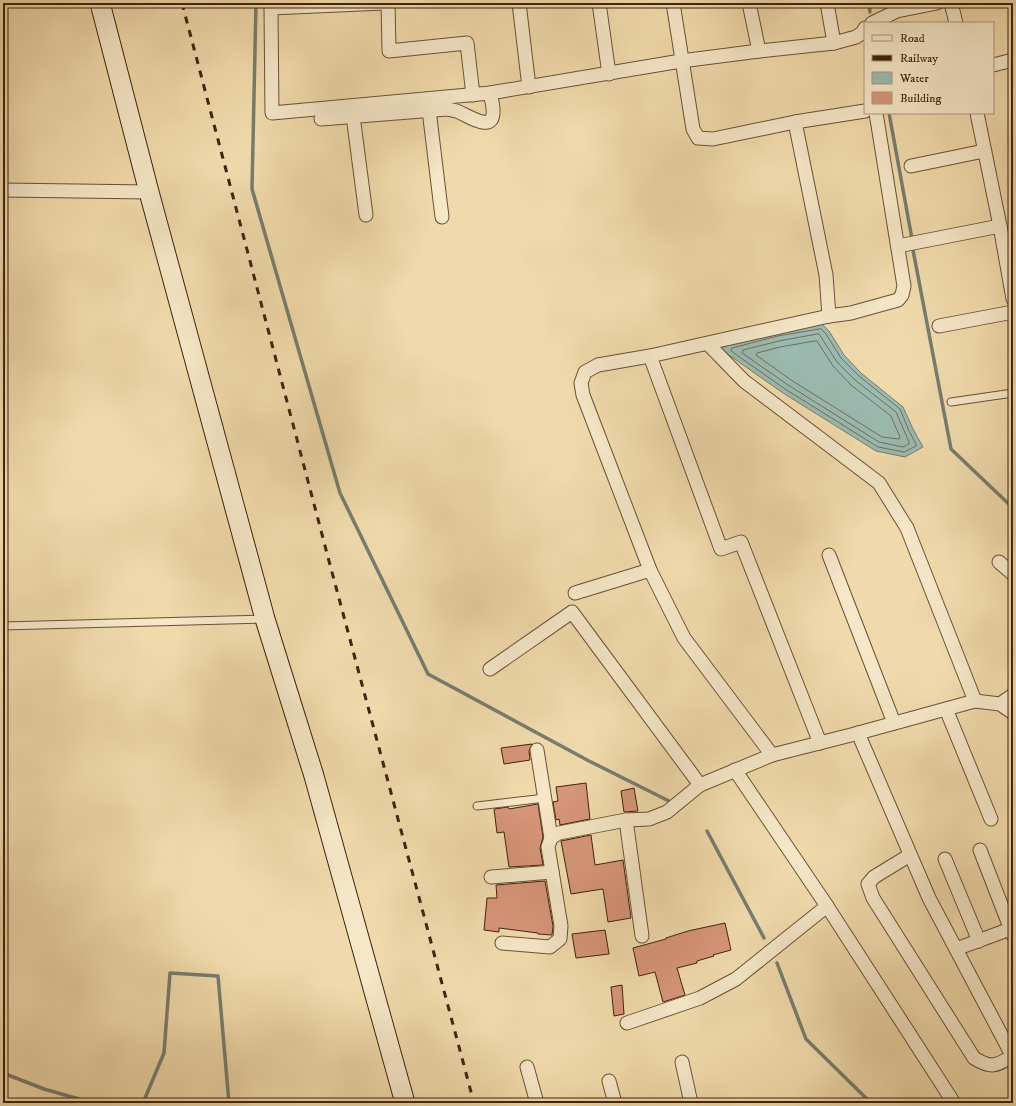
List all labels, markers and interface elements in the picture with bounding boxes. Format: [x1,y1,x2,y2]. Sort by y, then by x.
legend [864,22,994,114]
text: Road [900,31,925,46]
text: Railway [900,51,938,66]
text: Water [899,71,929,86]
text: Building [900,91,941,106]

